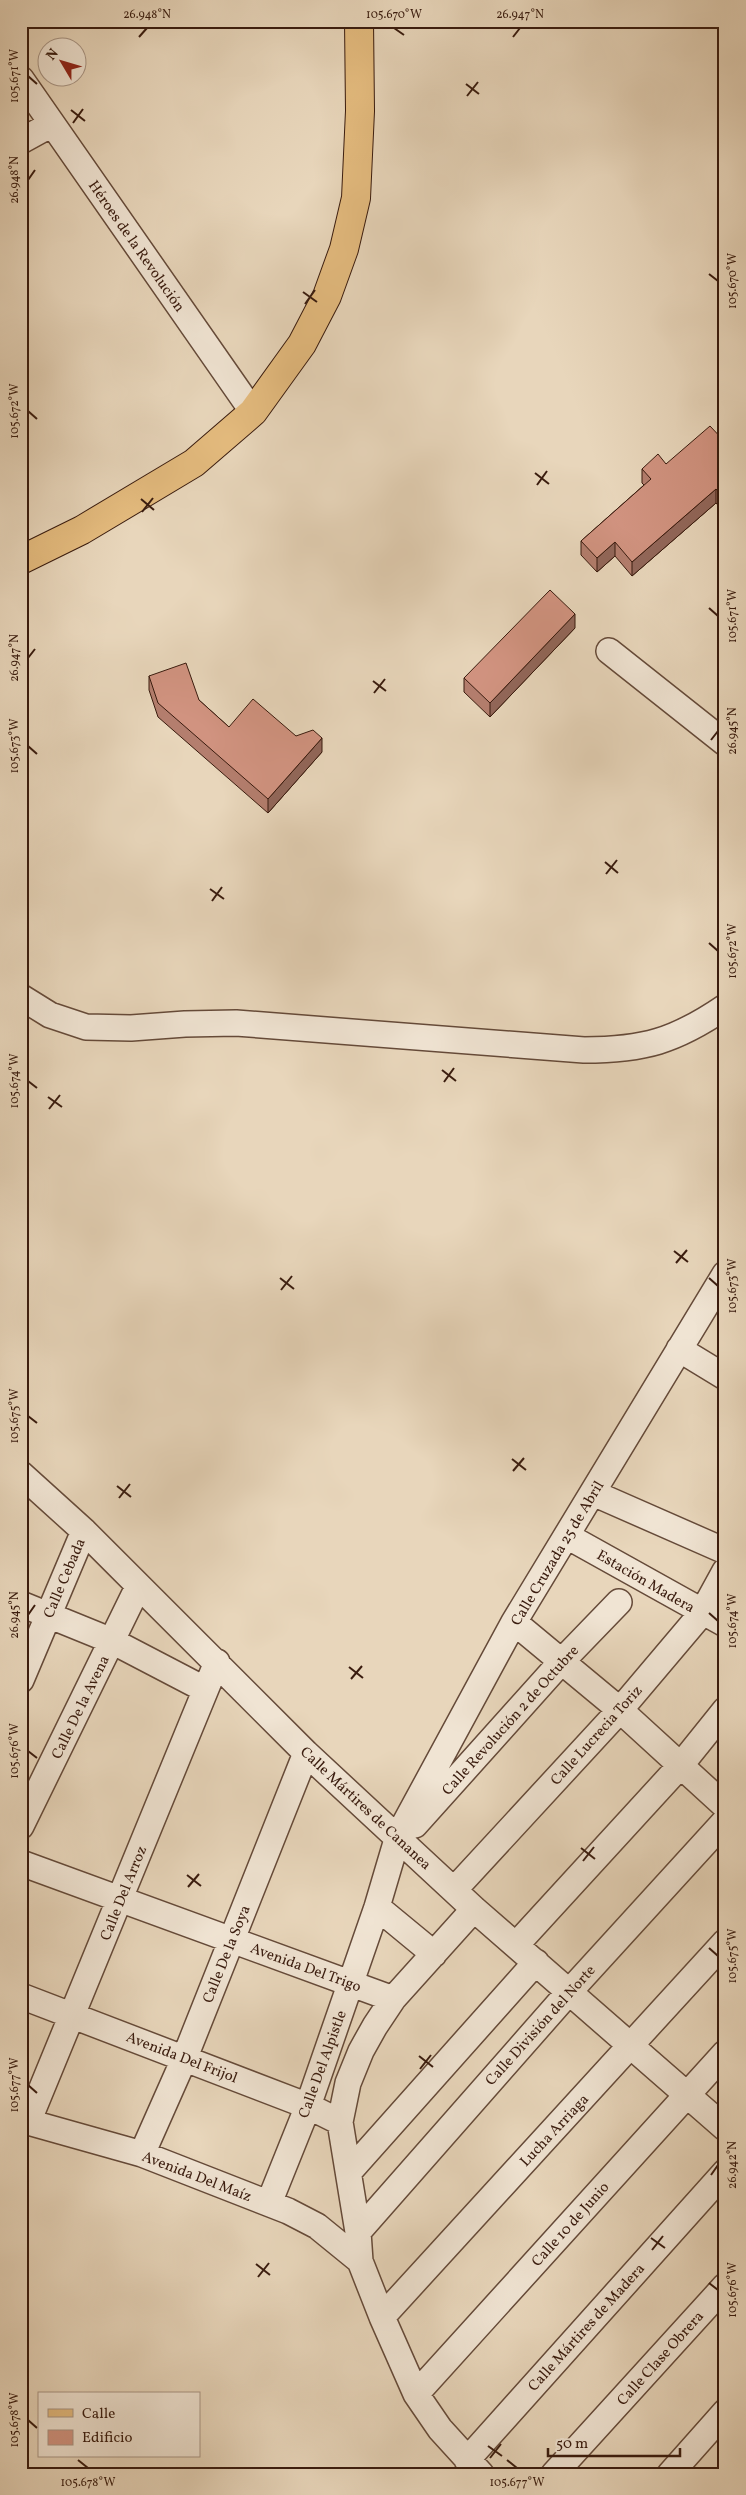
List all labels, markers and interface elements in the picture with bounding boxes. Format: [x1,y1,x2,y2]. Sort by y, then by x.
text: 26.948°N [123,7,171,23]
text: 105.670°W [366,7,422,23]
text: 26.947°N [496,7,544,23]
north arrow [38,38,88,88]
text: N [42,45,64,65]
text: 105.671°W [7,49,23,103]
text: 26.948°N [7,156,23,204]
street label: Héroes de la Revolución [82,177,189,317]
text: 105.670°W [725,253,741,309]
text: 105.672°W [7,383,23,439]
text: 105.671°W [725,589,741,643]
text: 26.947°N [7,634,23,682]
text: 26.945°N [725,707,741,755]
text: 105.673°W [7,718,23,774]
text: 105.672°W [725,923,741,979]
text: 105.674°W [7,1054,23,1108]
text: 105.673°W [725,1258,741,1314]
text: 105.675°W [7,1388,23,1444]
street label: Calle Cruzada 25 de Abril [507,1477,610,1630]
street label: Calle Cebada [39,1535,92,1622]
street label: Estación Madera [592,1546,698,1619]
text: 26.945°N [7,1591,23,1639]
text: 105.674°W [725,1594,741,1648]
street label: Calle Revolución 2 de Octubre [438,1641,584,1801]
street label: Calle De la Avena [47,1652,116,1763]
street label: Calle Lucrecia Toriz [546,1681,648,1791]
text: 105.676°W [7,1723,23,1779]
street label: Calle Mártires de Cananea [295,1743,435,1876]
street label: Calle Del Arroz [96,1843,153,1944]
street label: Calle De la Soya [198,1902,257,2007]
text: 105.675°W [725,1928,741,1984]
street label: Avenida Del Trigo [247,1939,364,1998]
street label: Calle División del Norte [481,1961,601,2091]
street label: Calle Del Alpistle [294,2008,353,2121]
street label: Avenida Del Frijol [123,2028,240,2089]
text: 105.677°W [7,2057,23,2113]
street label: Lucha Arriaga [516,2090,594,2172]
text: 26.942°N [725,2141,741,2189]
street label: Avenida Del Maíz [139,2147,254,2208]
street label: Calle 10 de Junio [527,2178,615,2272]
street label: Calle Mártires de Madera [524,2259,650,2397]
text: 105.676°W [725,2262,741,2318]
street label: Calle Clase Obrera [613,2307,709,2411]
text: 105.678°W [7,2392,23,2448]
legend [38,2392,200,2458]
text: Calle [82,2404,115,2425]
scale bar [548,2425,681,2457]
text: Edificio [82,2428,133,2449]
text: 50 m [556,2434,588,2455]
text: 105.678°W [60,2475,116,2491]
text: 105.677°W [489,2475,545,2491]

